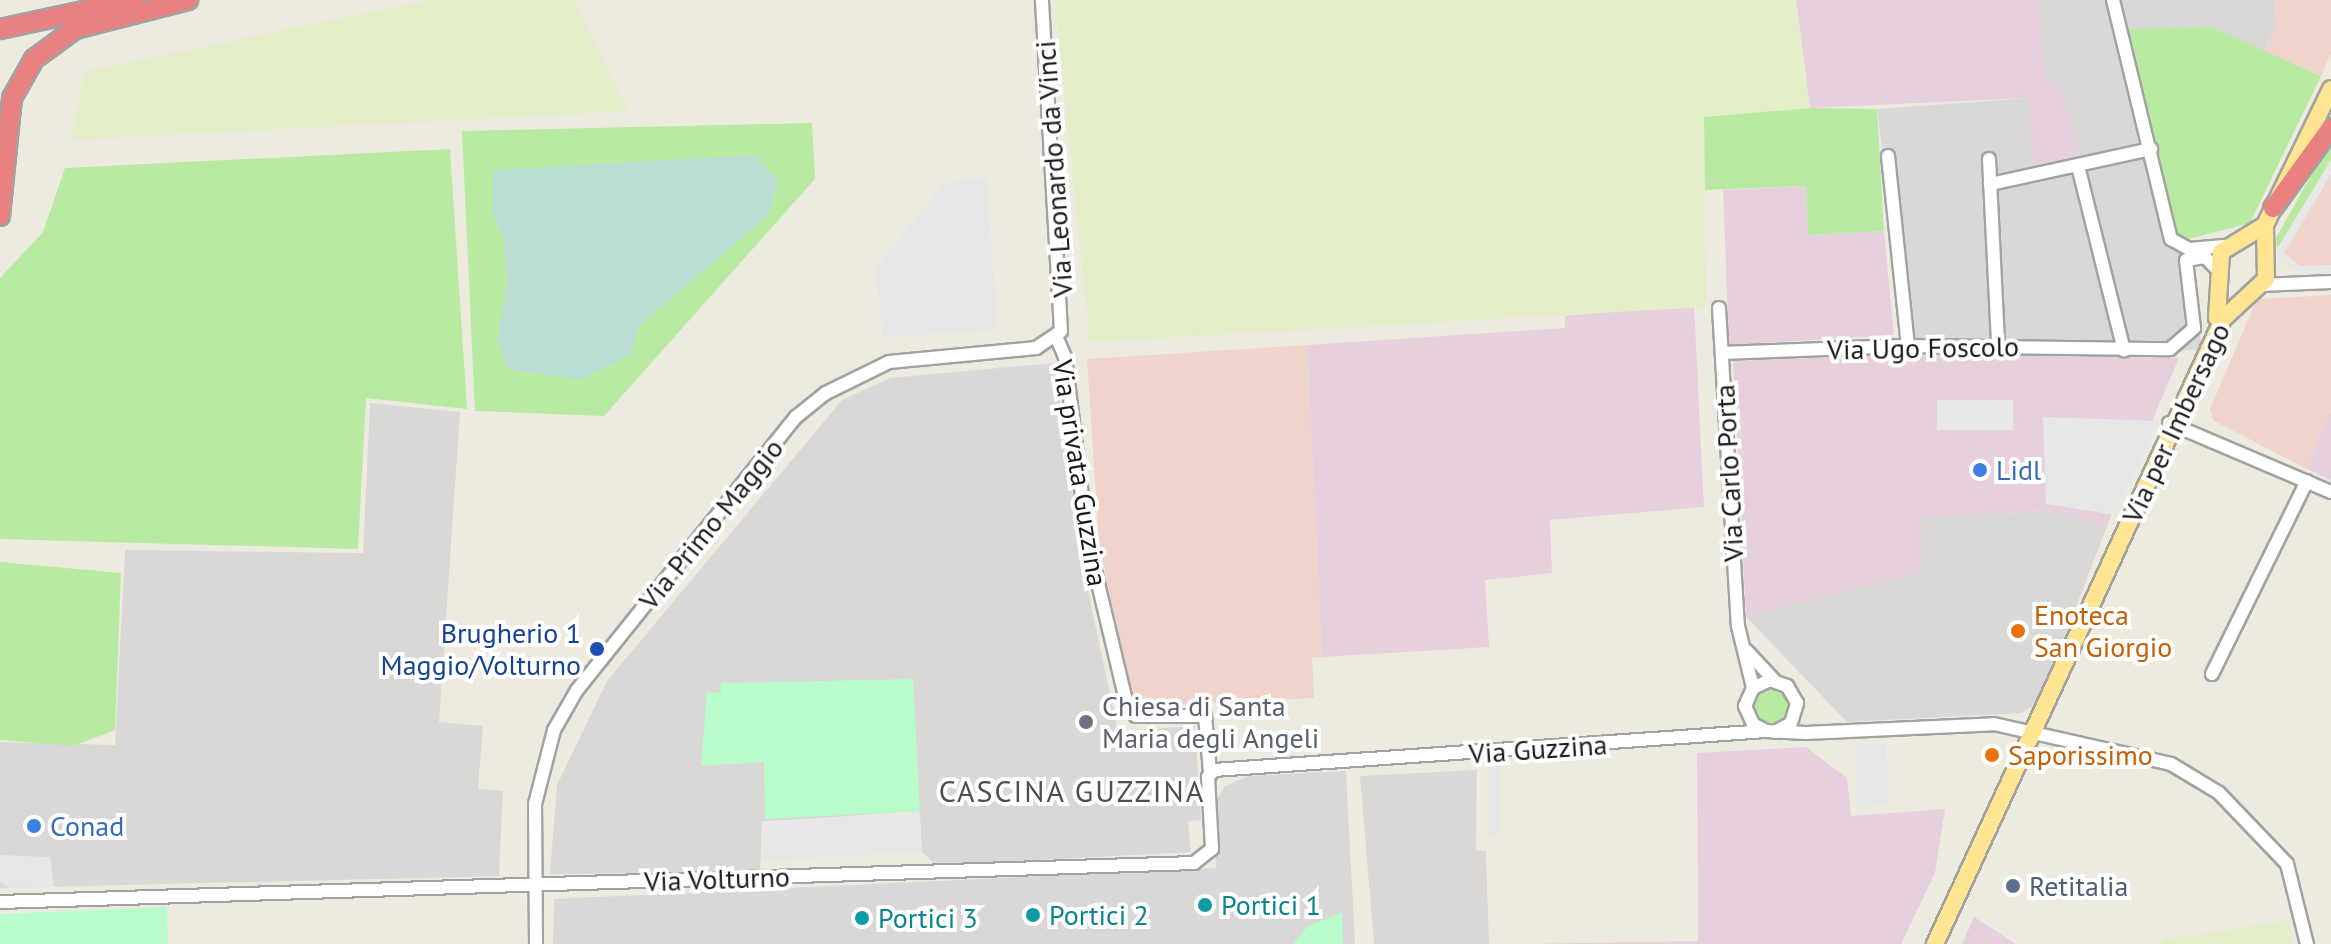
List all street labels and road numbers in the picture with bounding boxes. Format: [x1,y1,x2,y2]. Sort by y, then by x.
street label: Via Leonardo da Vinci [1028,39,1080,299]
street label: Via per Imbersago [2115,318,2237,528]
street label: Via Ugo Foscolo [1827,330,2019,366]
street label: Via privata Guzzina [1045,357,1115,589]
street label: Via Carlo Porta [1708,383,1750,563]
street label: Via Primo Maggio [632,432,790,616]
street label: Via Guzzina [1468,727,1608,771]
street label: Via Volturno [643,860,791,898]

